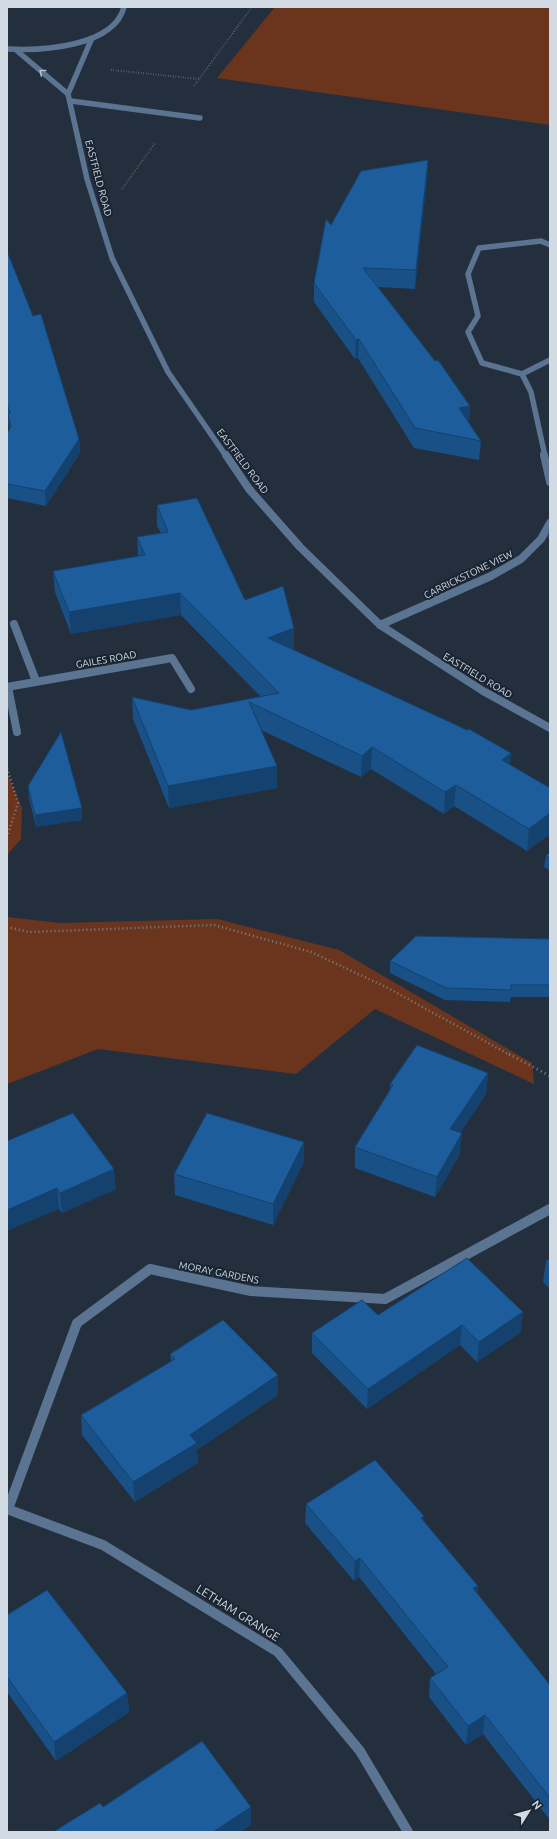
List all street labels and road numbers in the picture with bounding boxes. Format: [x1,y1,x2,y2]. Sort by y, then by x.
street label: EASTFIELD ROAD [83,139,114,217]
street label: EASTFIELD ROAD [215,427,271,496]
street label: CARRICKSTONE VIEW [422,548,514,601]
street label: GAILES ROAD [75,649,137,670]
street label: EASTFIELD ROAD [441,650,514,700]
street label: MORAY GARDENS [178,1259,260,1286]
street label: LETHAM GRANGE [194,1582,283,1644]

